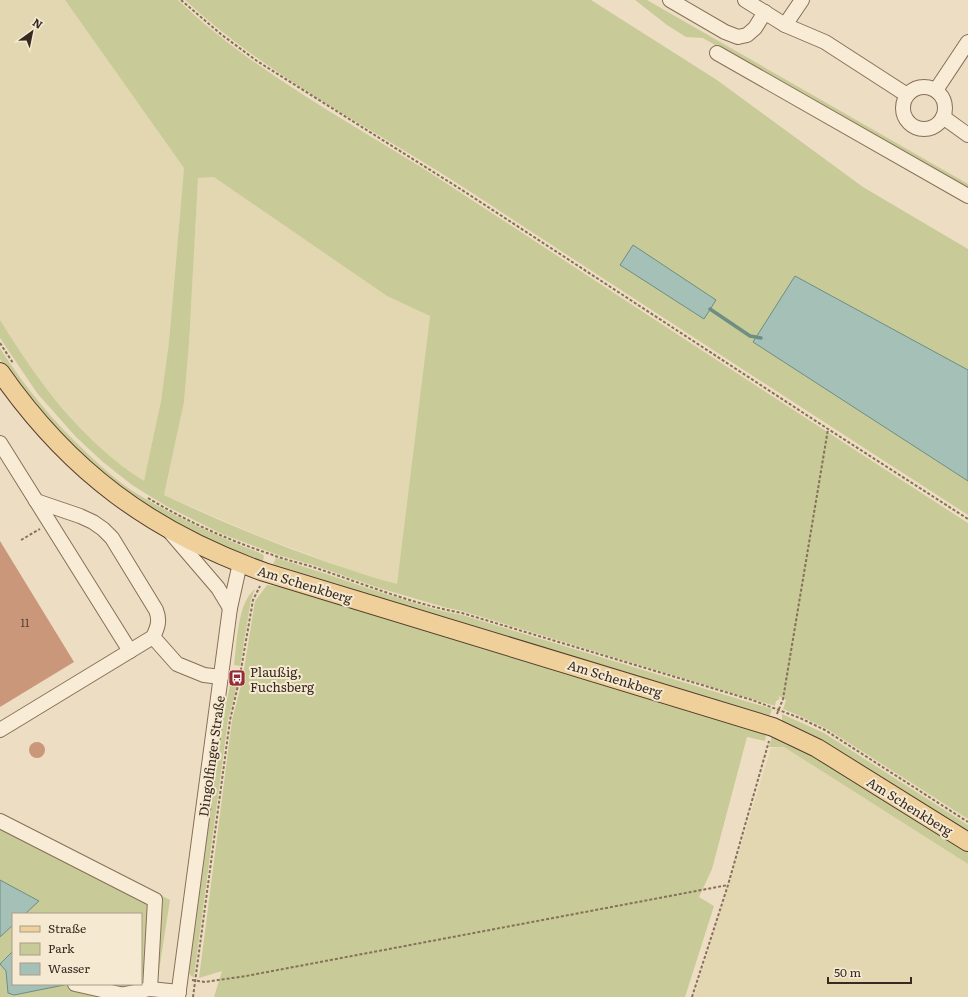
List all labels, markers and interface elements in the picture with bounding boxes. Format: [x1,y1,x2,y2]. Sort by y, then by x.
north arrow [12,12,52,52]
text: N [30,14,46,32]
street label: Am Schenkberg [255,561,355,608]
house number: 11 [21,614,30,630]
street label: Am Schenkberg [565,655,665,702]
place label: Plaußig, Fuchsberg [250,662,315,696]
bus stop icon: Plaußig, Fuchsberg [227,668,247,688]
street label: Dingolfinger Straße [193,694,229,818]
street label: Am Schenkberg [863,772,957,840]
legend [12,913,142,985]
text: Straße [48,919,86,937]
text: Park [48,939,75,957]
text: Wasser [48,959,90,977]
scale bar [828,959,911,985]
text: 50 m [834,963,861,981]

